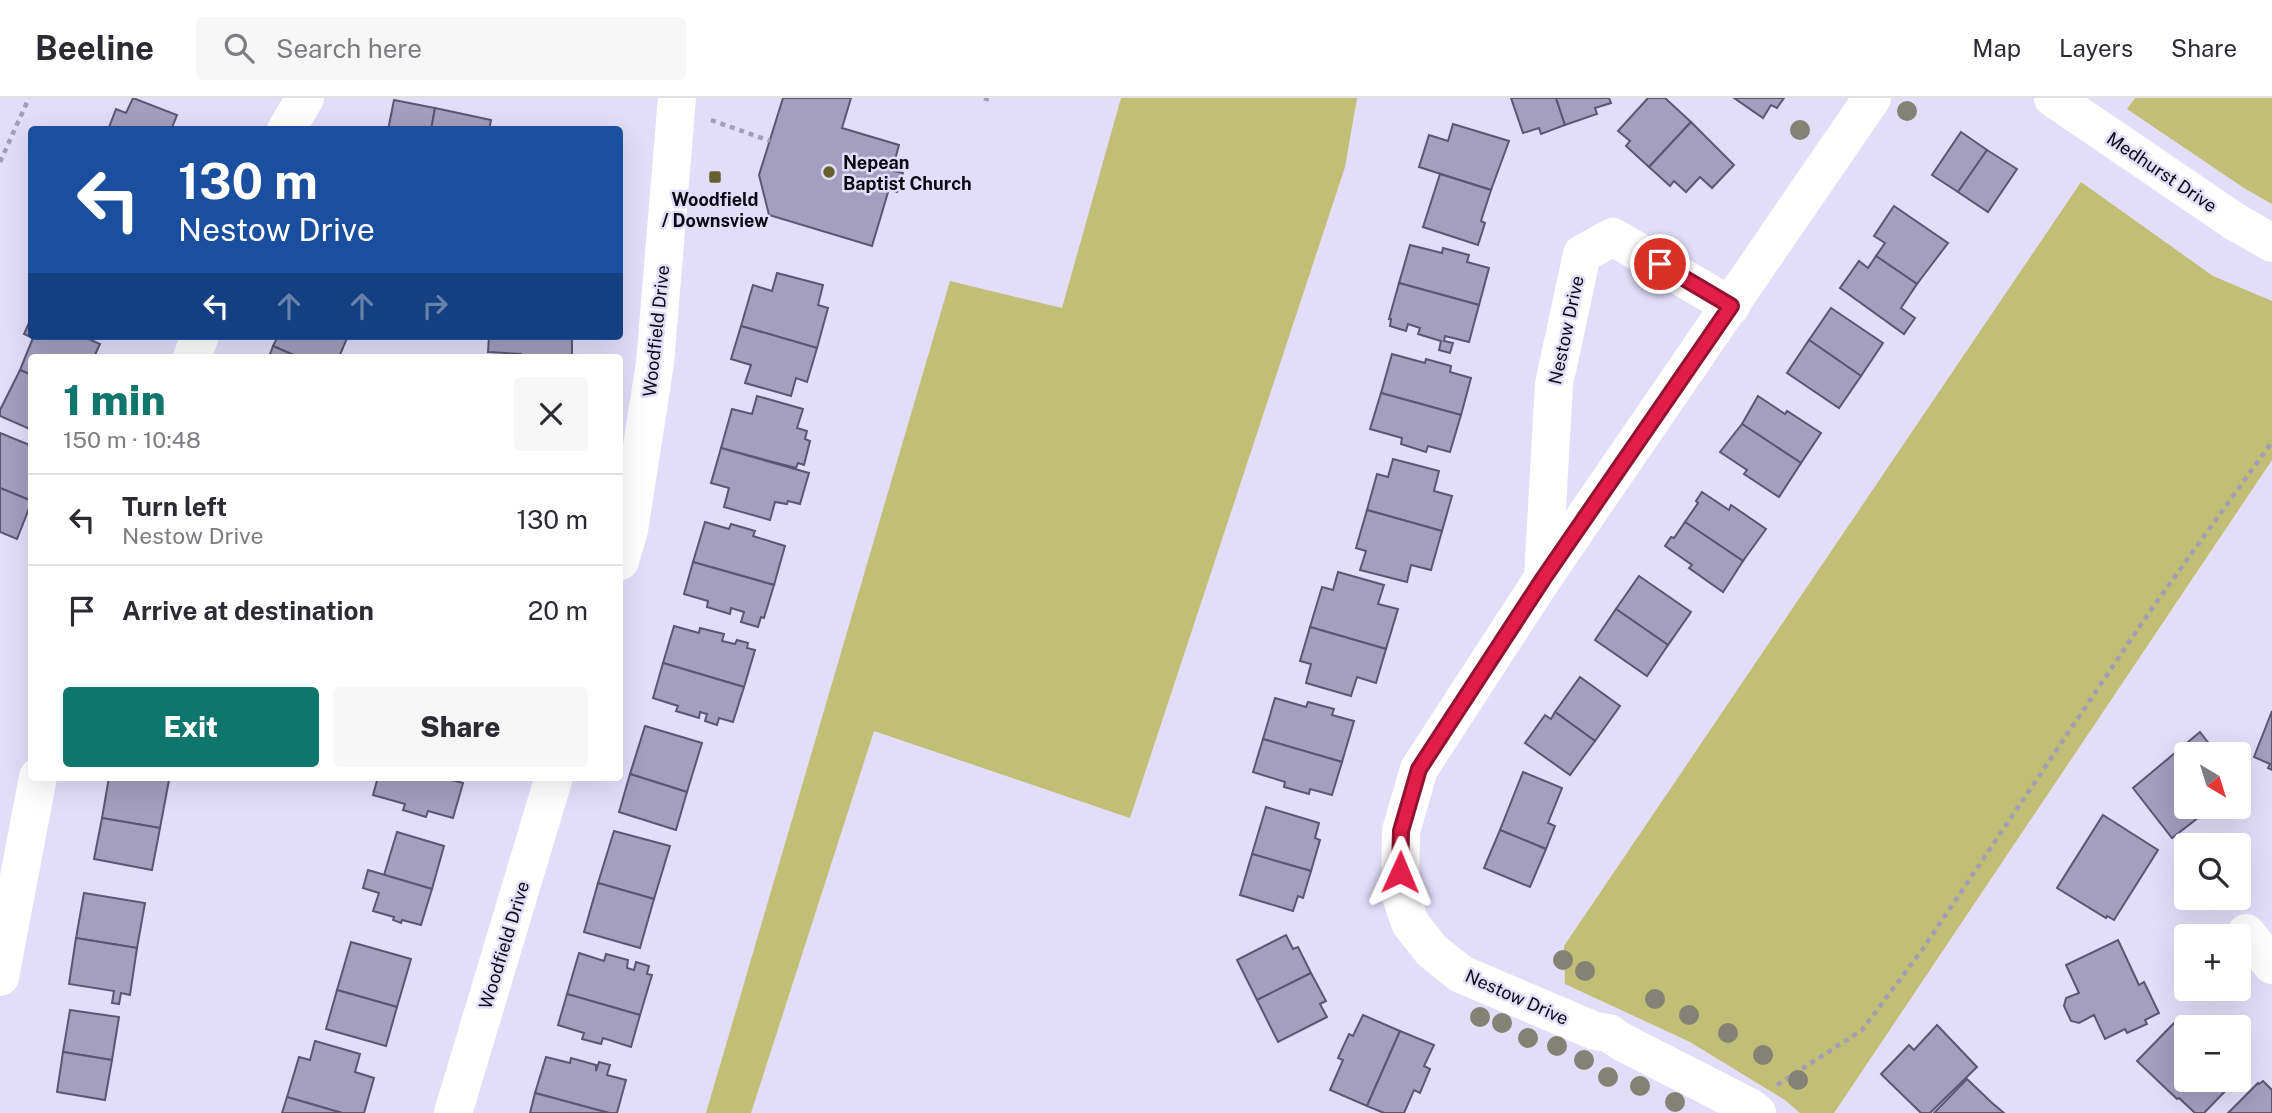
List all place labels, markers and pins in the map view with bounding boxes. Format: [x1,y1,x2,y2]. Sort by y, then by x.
place label: Nepean Baptist Church [843,152,972,194]
marker: Nepean Baptist Church [821,164,837,180]
marker: Woodfield / Downsview [707,169,723,185]
place label: Woodfield / Downsview [662,189,768,231]
pin [1630,234,1690,294]

